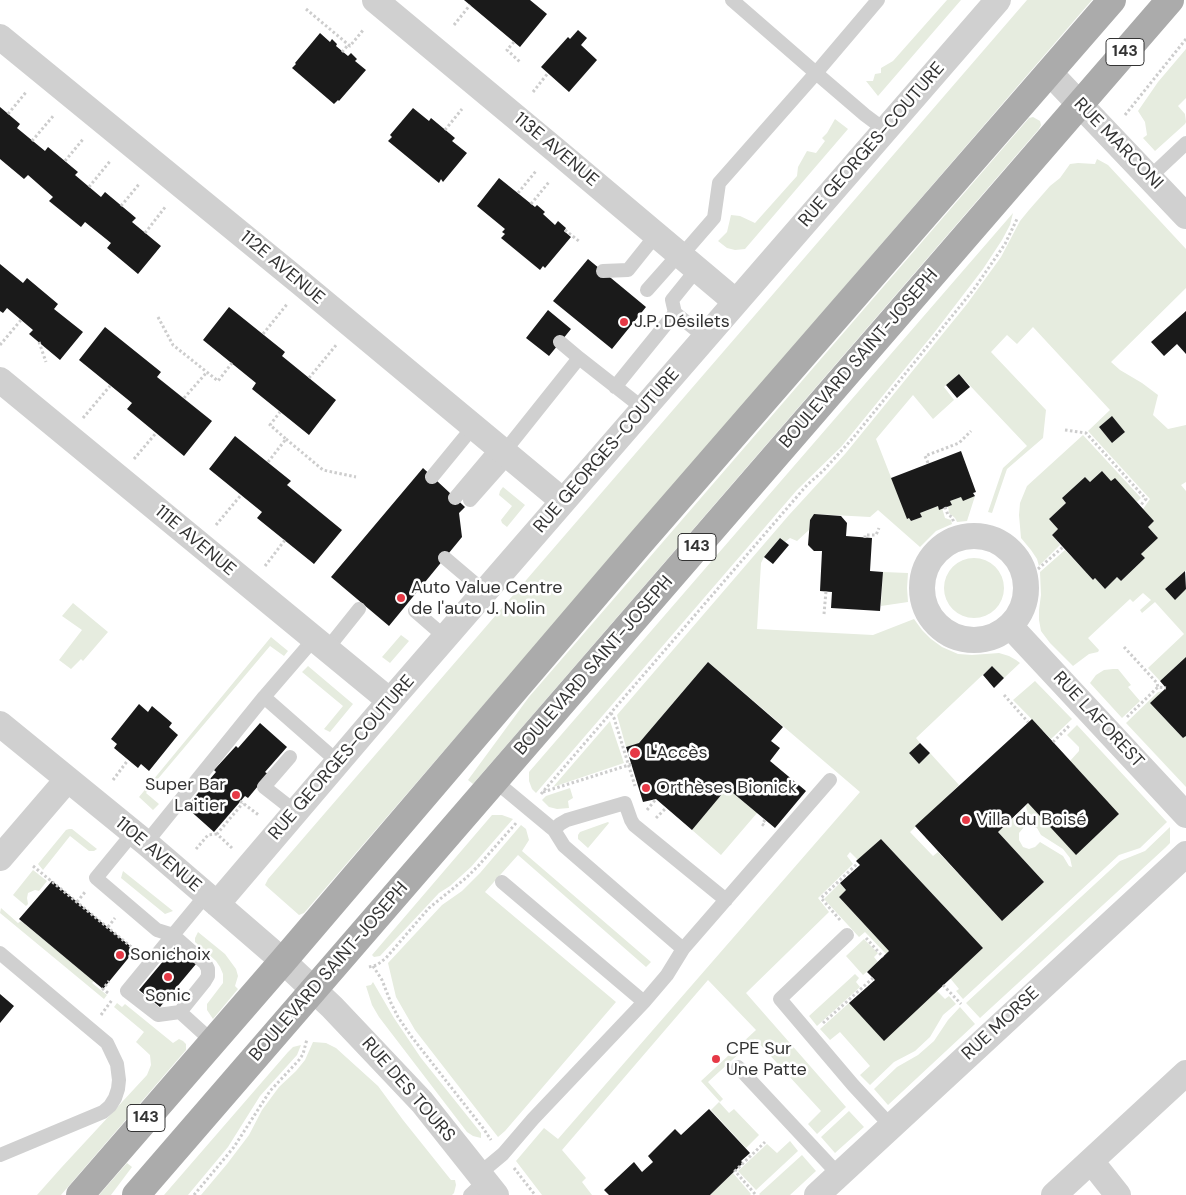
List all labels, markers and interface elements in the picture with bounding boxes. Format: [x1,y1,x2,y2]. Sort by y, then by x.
road number: 143 [1106,38,1144,66]
street label: RUE GEORGES-COUTURE [795,58,949,232]
street label: RUE MARCONI [1069,94,1167,194]
street label: 113E AVENUE [509,108,603,192]
street label: 112E AVENUE [235,227,329,309]
street label: BOULEVARD SAINT-JOSEPH [775,265,943,453]
place label: J.P. Désilets [634,311,730,333]
marker: J.P. Désilets [618,316,630,328]
street label: RUE GEORGES-COUTURE [530,364,684,538]
street label: 111E AVENUE [150,501,240,581]
road number: 143 [678,534,716,560]
street label: BOULEVARD SAINT-JOSEPH [510,572,678,760]
place label: Auto Value Centre de l'auto J. Nolin [411,577,563,620]
marker: Auto Value Centre de l'auto J. Nolin [395,592,407,604]
street label: RUE LAFOREST [1048,667,1148,773]
street label: RUE GEORGES-COUTURE [265,671,419,845]
place label: L'Accès [646,742,707,764]
marker: L'Accès [628,746,642,760]
place label: Super Bar Laitier [145,774,226,816]
place label: Orthèses Bionick [656,777,797,799]
marker: Orthèses Bionick [640,782,652,794]
marker: Super Bar Laitier [230,789,242,801]
place label: Villa du Boisé [976,809,1086,831]
street label: 110E AVENUE [111,813,205,897]
marker: Villa du Boisé [960,814,972,826]
street label: BOULEVARD SAINT-JOSEPH [245,878,413,1066]
place label: Sonichoix [130,944,210,966]
marker: Sonichoix [114,949,126,961]
marker: Sonic [162,971,174,983]
street label: RUE MORSE [958,983,1044,1065]
place label: Sonic [145,985,191,1007]
street label: RUE DES TOURS [357,1033,459,1147]
place label: CPE Sur Une Patte [726,1038,807,1080]
marker: CPE Sur Une Patte [710,1053,722,1065]
road number: 143 [127,1104,165,1132]

